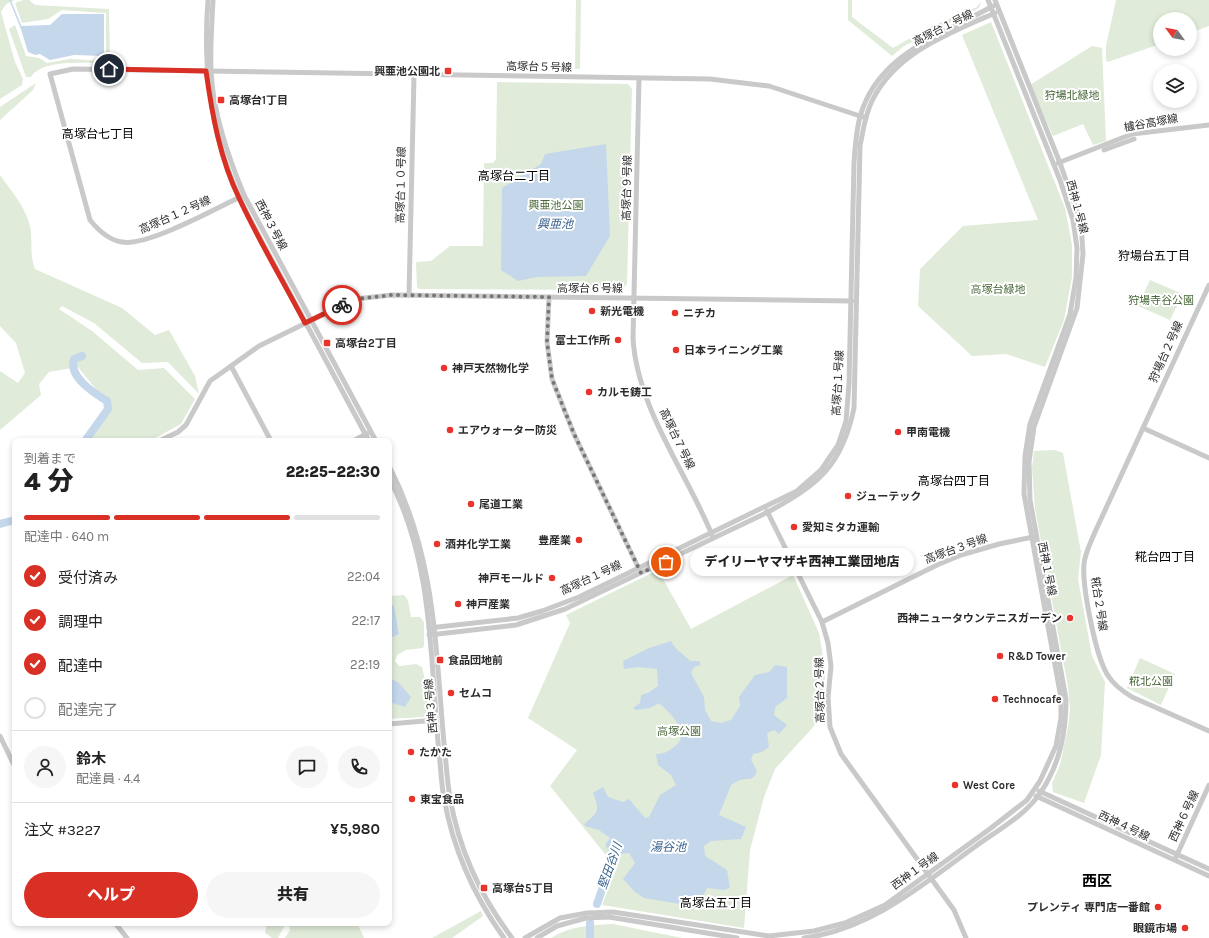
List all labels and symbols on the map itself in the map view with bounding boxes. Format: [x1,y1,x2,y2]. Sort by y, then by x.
street label: 高塚台１号線 [911,7,975,49]
north arrow [1153,12,1197,56]
pin [92,52,126,86]
street label: 高塚台５号線 [506,60,572,74]
place label: 興亜池公園北 [374,65,440,78]
marker: 興亜池公園北 [443,66,453,76]
park label: 狩場北緑地 [1045,89,1100,102]
place label: 高塚台1丁目 [229,94,288,107]
marker: 高塚台1丁目 [216,95,226,105]
street label: 櫨谷高塚線 [1123,112,1179,134]
district label: 高塚台七丁目 [62,127,134,141]
street label: 高塚台１０号線 [394,146,408,224]
street label: 高塚台９号線 [620,155,634,221]
district label: 高塚台二丁目 [478,169,550,183]
street label: 西神１号線 [1064,179,1090,235]
street label: 高塚台１２号線 [137,193,213,237]
street label: 西神３号線 [252,198,290,252]
park label: 興亜池公園 [529,199,584,212]
water label: 興亜池 [537,217,574,231]
district label: 狩場台五丁目 [1118,249,1190,263]
street label: 高塚台６号線 [557,282,623,295]
park label: 高塚台緑地 [971,283,1026,296]
courier [322,285,362,325]
park label: 狩場寺谷公園 [1128,294,1194,307]
place label: 新光電機 [600,305,644,318]
marker: 新光電機 [587,306,597,316]
place label: ニチカ [683,307,716,320]
marker: ニチカ [670,308,680,318]
street label: 狩場台２号線 [1147,319,1185,385]
place label: 富士工作所 [555,334,610,347]
marker: 富士工作所 [613,335,623,345]
place label: 高塚台2丁目 [335,337,397,350]
marker: 高塚台2丁目 [322,338,332,348]
place label: 日本ライニング工業 [684,344,783,357]
marker: 日本ライニング工業 [671,345,681,355]
street label: 高塚台１号線 [830,350,846,416]
place label: 神戸天然物化学 [452,362,529,375]
marker: 神戸天然物化学 [439,363,449,373]
place label: カルモ鋳工 [597,386,652,399]
marker: カルモ鋳工 [584,387,594,397]
street label: 高塚台７号線 [657,406,697,472]
place label: エアウォーター防災 [458,424,557,437]
marker: エアウォーター防災 [445,425,455,435]
place label: 甲南電機 [906,426,950,439]
marker: 甲南電機 [893,427,903,437]
district label: 高塚台四丁目 [918,474,990,488]
place label: ジューテック [856,490,921,503]
marker: ジューテック [843,491,853,501]
place label: 尾道工業 [479,498,523,511]
marker: 尾道工業 [466,499,476,509]
place label: 愛知ミタカ運輸 [802,521,880,534]
marker: 愛知ミタカ運輸 [789,522,799,532]
street label: 高塚台３号線 [923,532,989,566]
place label: 豊産業 [538,534,571,547]
marker: 豊産業 [574,535,584,545]
place label: 酒井化学工業 [445,538,511,551]
marker: 酒井化学工業 [432,539,442,549]
street label: 西神１号線 [1035,541,1059,597]
pin [649,545,683,579]
callout: デイリーヤマザキ西神工業団地店 [690,548,914,576]
district label: 糀台四丁目 [1135,550,1195,564]
street label: 高塚台１号線 [558,558,624,598]
place label: 神戸モールド [478,572,544,585]
marker: 神戸モールド [547,573,557,583]
street label: 糀台２号線 [1088,576,1110,632]
place label: 神戸産業 [466,598,510,611]
marker: 神戸産業 [453,599,463,609]
place label: 西神ニュータウンテニスガーデン [897,612,1062,625]
marker: 西神ニュータウンテニスガーデン [1065,613,1075,623]
place label: R&D Tower [1008,650,1066,663]
marker: R&D Tower [995,651,1005,661]
place label: 食品団地前 [448,654,503,667]
marker: 食品団地前 [435,655,445,665]
street label: 高塚台２号線 [813,657,827,723]
park label: 糀北公園 [1129,675,1173,688]
street label: 西神３号線 [422,678,440,734]
place label: セムコ [459,687,492,700]
marker: セムコ [446,688,456,698]
place label: Technocafe [1003,693,1062,706]
marker: Technocafe [990,694,1000,704]
park label: 高塚公園 [657,725,701,738]
place label: たかた [419,746,452,759]
marker: たかた [406,747,416,757]
place label: West Core [963,779,1015,792]
marker: West Core [950,780,960,790]
street label: 西神６号線 [1166,788,1202,844]
place label: 東宝食品 [420,793,464,806]
marker: 東宝食品 [407,794,417,804]
street label: 西神４号線 [1096,808,1152,844]
water label: 堅田谷川 [595,839,625,891]
water label: 湯谷池 [650,840,687,854]
street label: 西神１号線 [889,850,941,892]
district label: 西区 [1082,872,1112,890]
place label: 高塚台5丁目 [492,882,553,895]
marker: 高塚台5丁目 [479,883,489,893]
district label: 高塚台五丁目 [680,896,752,910]
place label: プレンティ 専門店一番館 [1027,901,1150,914]
marker: プレンティ 専門店一番館 [1153,902,1163,912]
place label: 眼鏡市場 [1133,922,1177,935]
marker: 眼鏡市場 [1180,923,1190,933]

